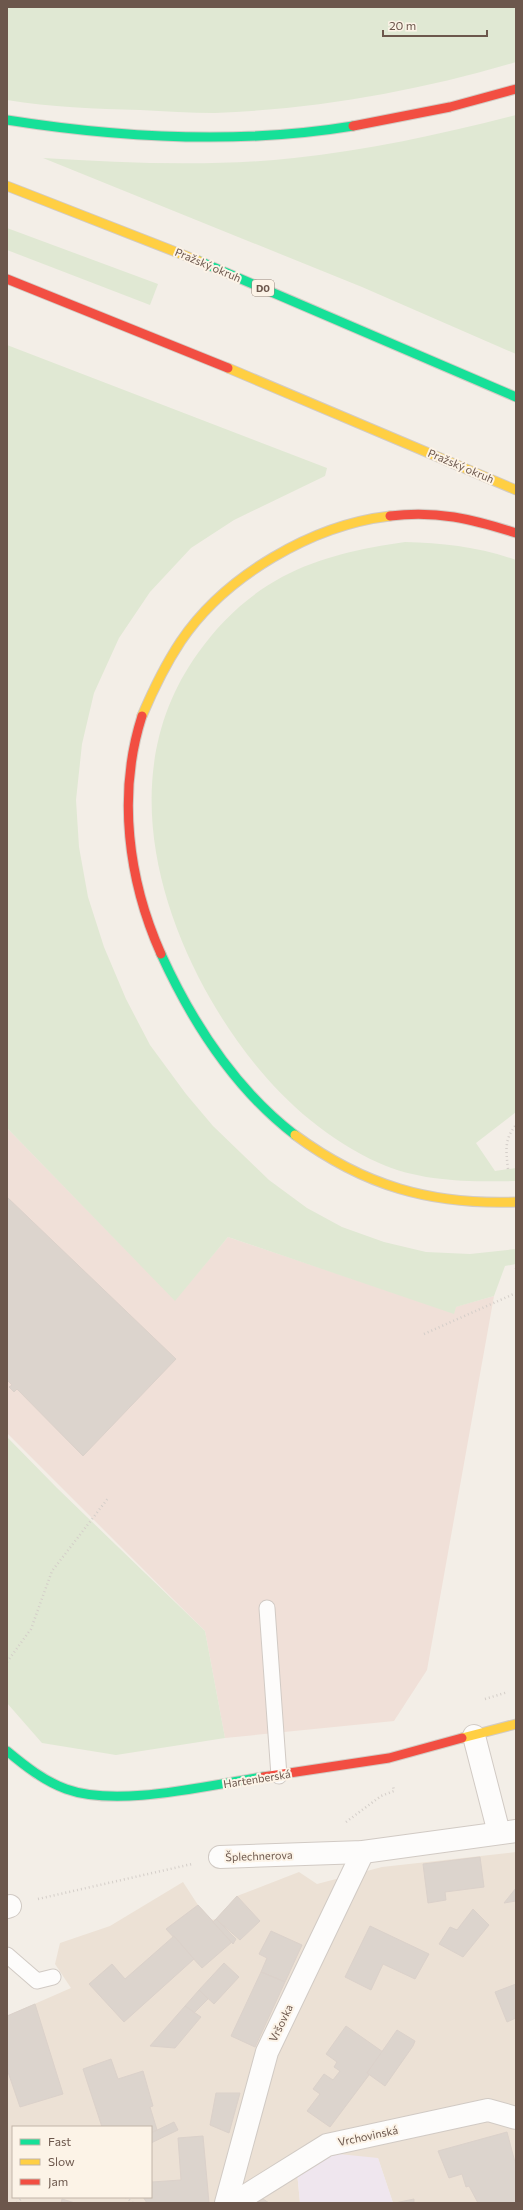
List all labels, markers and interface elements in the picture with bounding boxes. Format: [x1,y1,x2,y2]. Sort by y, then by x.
scale bar [383,12,487,38]
text: 20 m [389,18,416,32]
street label: Pražský okruh [173,245,243,284]
road number: D0 [252,280,274,296]
street label: Pražský okruh [426,446,496,485]
street label: Hartenberská [222,1767,292,1790]
street label: Šplechnerova [225,1847,293,1863]
street label: Vršovka [266,2002,295,2044]
street label: Vrchovinská [337,2123,399,2148]
legend [12,2126,152,2198]
text: Fast [48,2134,71,2148]
text: Slow [48,2154,75,2168]
text: Jam [48,2174,68,2189]

